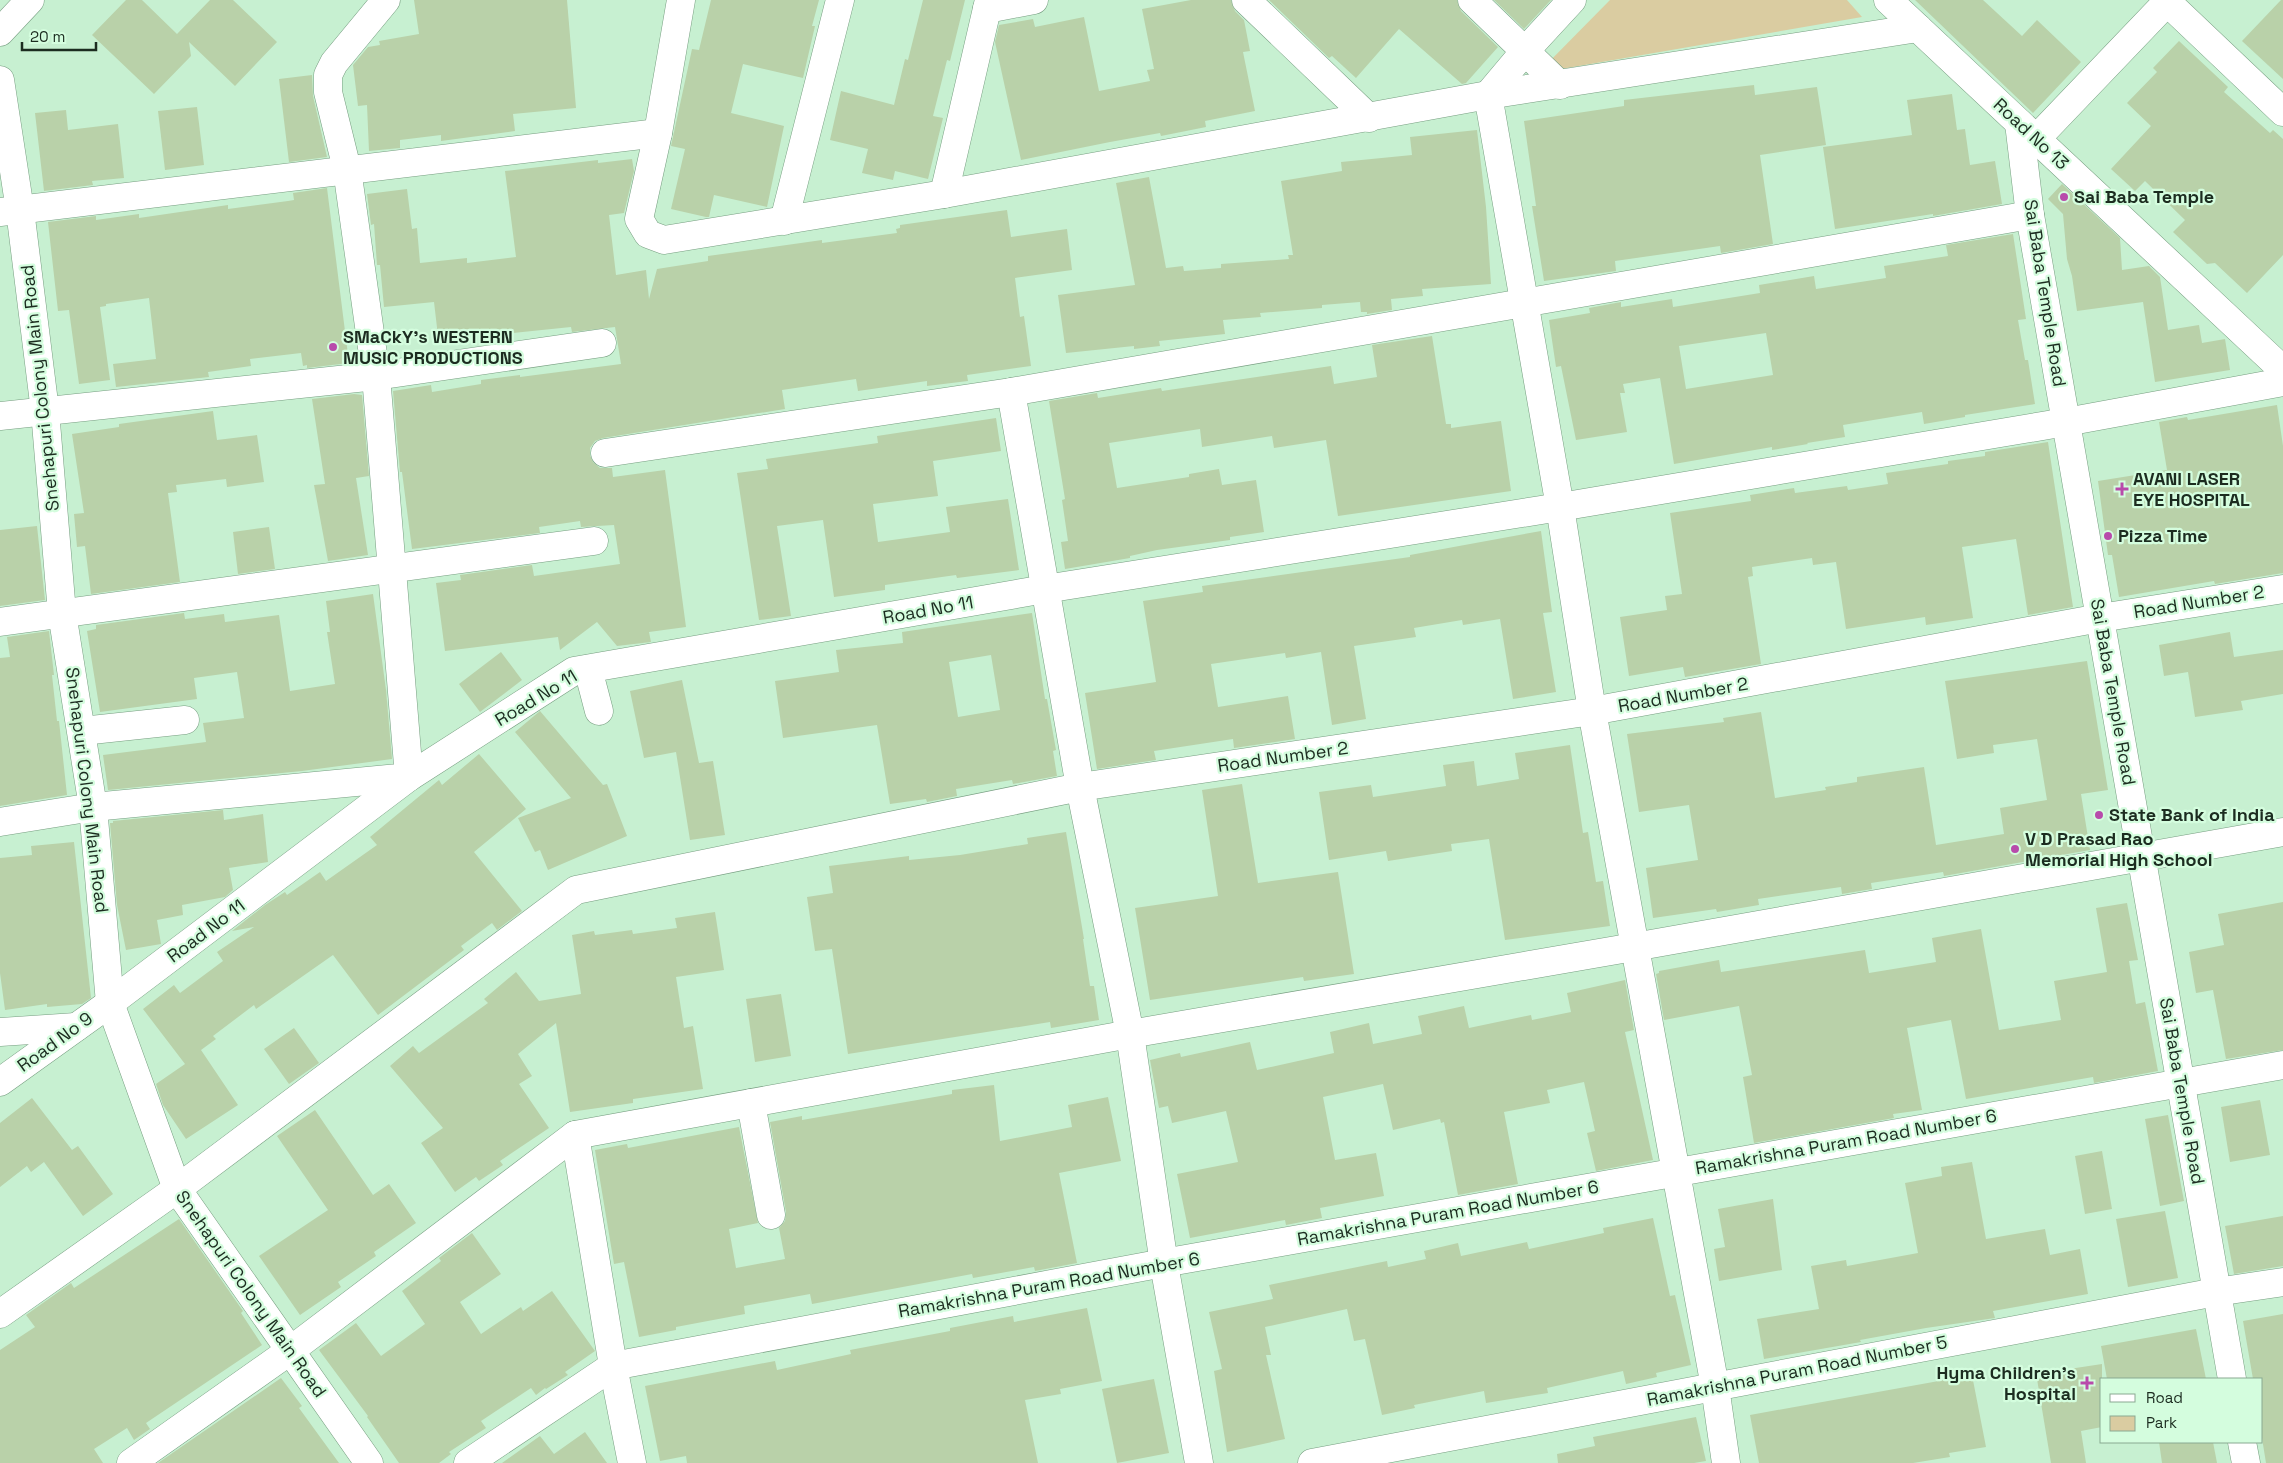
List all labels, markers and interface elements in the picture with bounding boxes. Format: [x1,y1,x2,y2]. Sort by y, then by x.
scale bar [22,20,96,52]
text: 20 m [30,27,65,46]
street label: Road No 13 [1989,93,2074,174]
place label: Sai Baba Temple [2074,185,2214,208]
marker: Sai Baba Temple [2058,191,2070,203]
street label: Sai Baba Temple Road [2019,198,2072,388]
street label: Snehapuri Colony Main Road [15,264,64,512]
place label: SMaCkY's WESTERN MUSIC PRODUCTIONS [343,325,523,369]
marker: SMaCkY's WESTERN MUSIC PRODUCTIONS [327,341,339,353]
place label: AVANI LASER EYE HOSPITAL [2133,467,2250,511]
marker: AVANI LASER EYE HOSPITAL [2115,482,2129,496]
place label: Pizza Time [2118,524,2208,547]
marker: Pizza Time [2102,530,2114,542]
street label: Road Number 2 [2132,580,2266,623]
street label: Road No 11 [881,590,975,629]
street label: Sai Baba Temple Road [2086,597,2141,787]
street label: Road No 11 [491,664,581,731]
street label: Snehapuri Colony Main Road [61,666,114,914]
street label: Road Number 2 [1616,672,1750,717]
street label: Road Number 2 [1216,736,1350,777]
place label: State Bank of India [2109,803,2275,826]
marker: State Bank of India [2093,809,2105,821]
place label: V D Prasad Rao Memorial High School [2025,827,2212,871]
marker: V D Prasad Rao Memorial High School [2009,843,2021,855]
street label: Road No 11 [162,894,249,967]
street label: Sai Baba Temple Road [2155,996,2210,1186]
street label: Road No 9 [13,1007,97,1077]
street label: Ramakrishna Puram Road Number 6 [1693,1104,1998,1179]
street label: Ramakrishna Puram Road Number 6 [1295,1175,1600,1250]
street label: Snehapuri Colony Main Road [171,1186,332,1402]
street label: Ramakrishna Puram Road Number 6 [896,1247,1201,1322]
street label: Ramakrishna Puram Road Number 5 [1645,1330,1949,1411]
place label: Hyma Children's Hospital [1937,1361,2076,1405]
marker: Hyma Children's Hospital [2080,1376,2094,1390]
legend [2100,1378,2263,1443]
text: Road [2146,1388,2183,1407]
text: Park [2146,1413,2177,1432]

